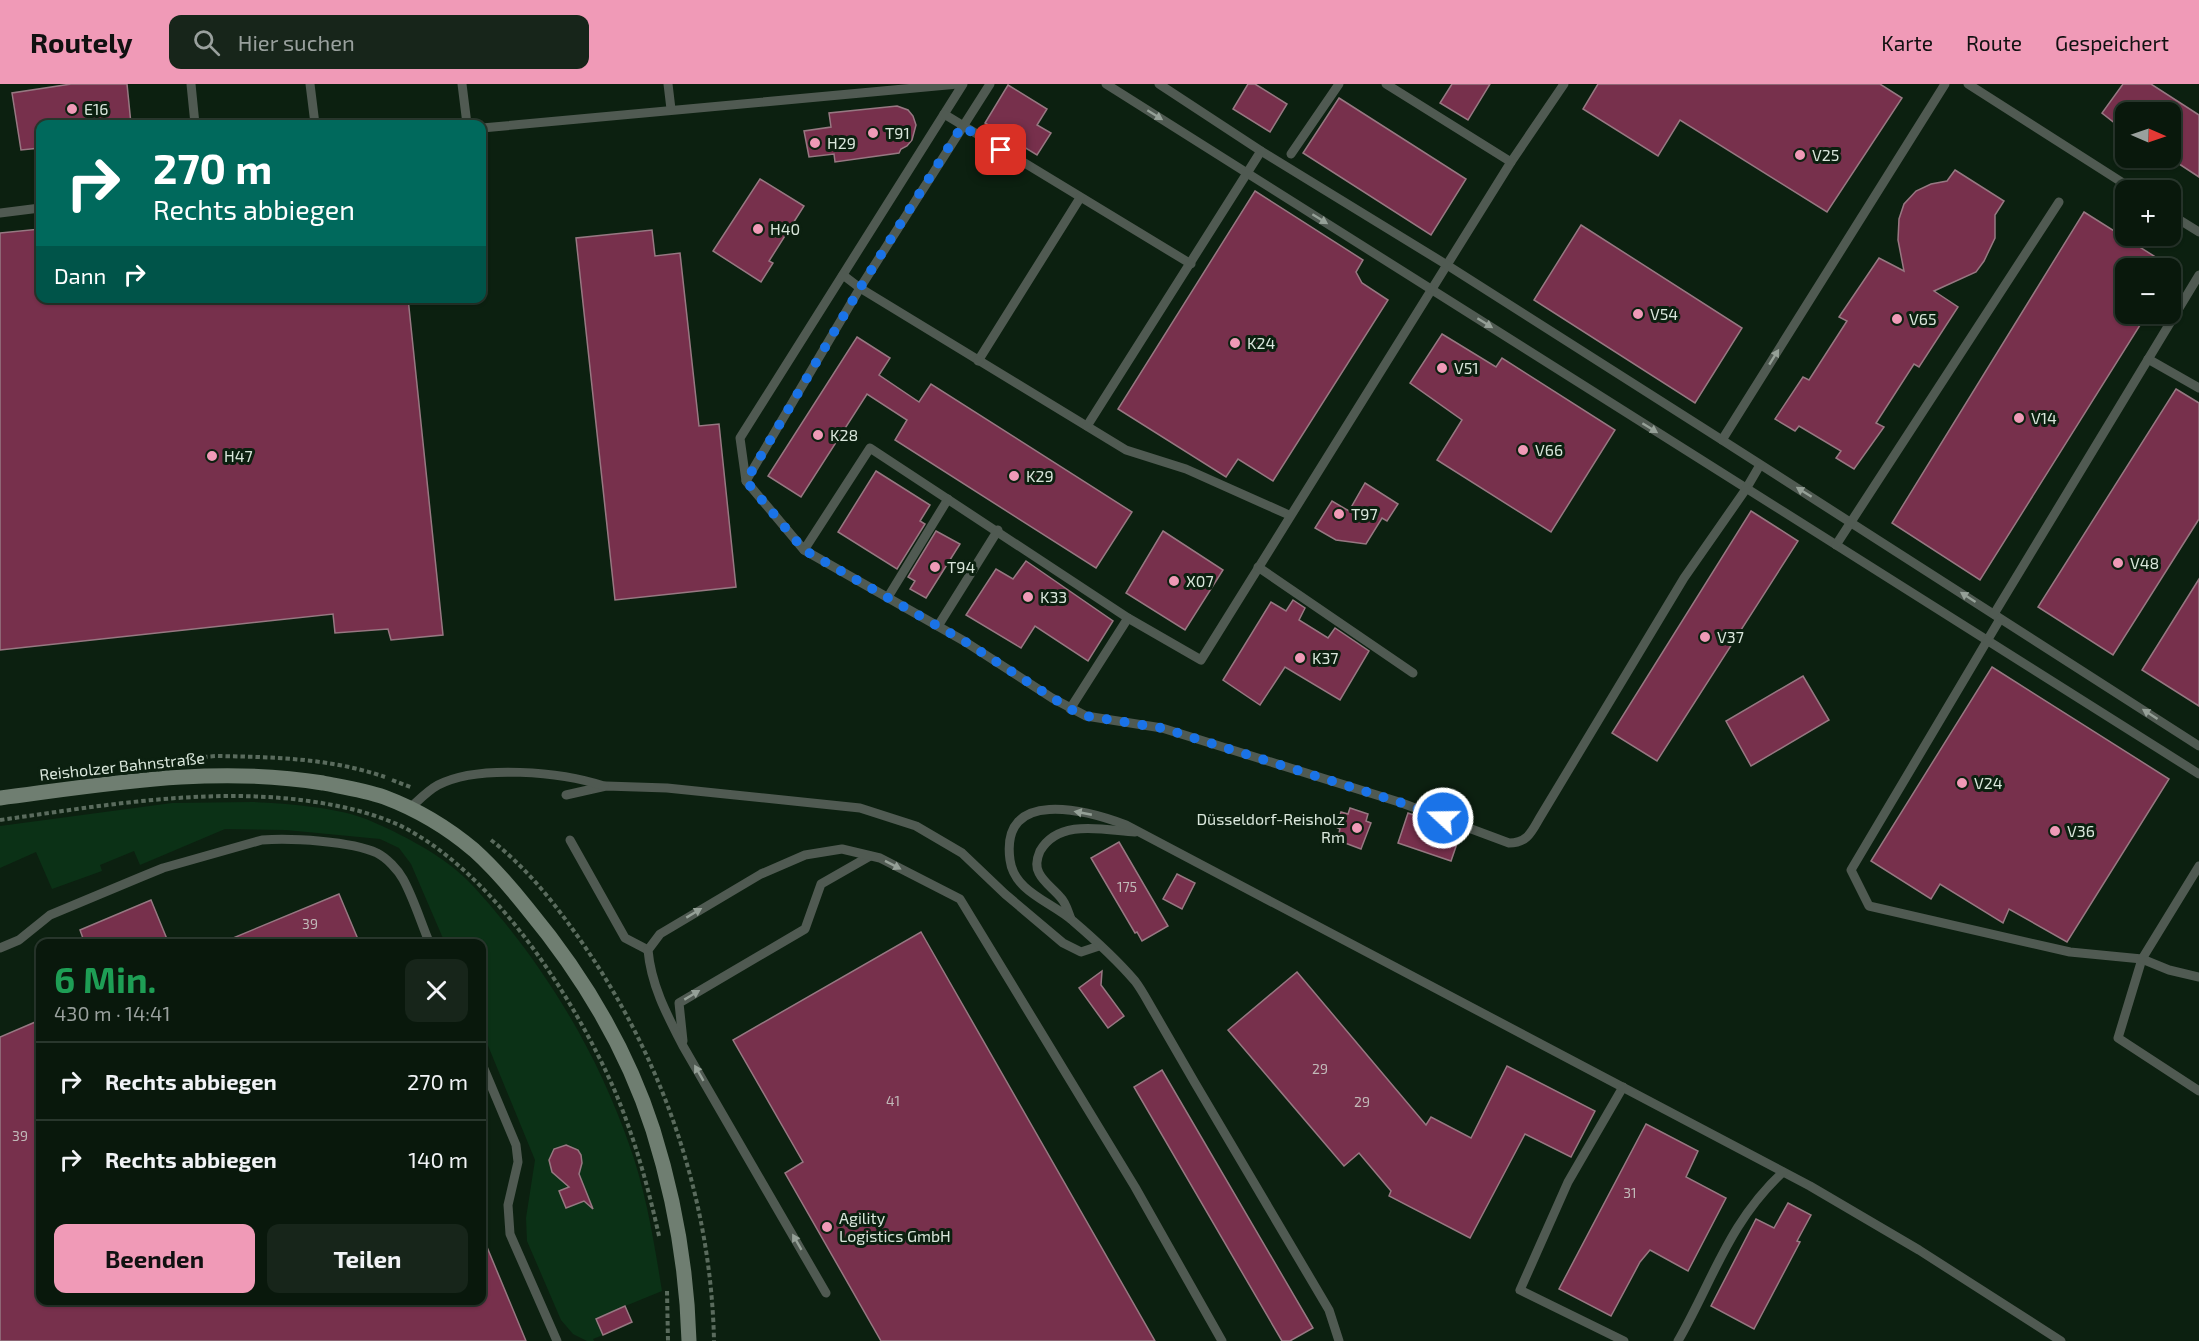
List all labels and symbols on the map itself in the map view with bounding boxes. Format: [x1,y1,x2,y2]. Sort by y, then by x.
place label: E16 [84,99,108,118]
marker: E16 [65,102,79,116]
north arrow [2115,102,2181,168]
one-way arrow [1147,110,1163,121]
place label: T91 [885,123,910,142]
pin [975,124,1026,175]
marker: T91 [866,126,880,140]
place label: H29 [827,133,856,152]
marker: H29 [808,136,822,150]
place label: V25 [1812,145,1839,164]
marker: V25 [1793,148,1807,162]
one-way arrow [1312,214,1328,225]
place label: H40 [770,219,800,238]
marker: H40 [751,222,765,236]
place label: V54 [1650,304,1678,323]
marker: V54 [1631,307,1645,321]
place label: V65 [1909,309,1936,328]
marker: V65 [1890,312,1904,326]
one-way arrow [1477,318,1493,329]
place label: K24 [1247,333,1275,352]
marker: K24 [1228,336,1242,350]
one-way arrow [1768,349,1779,365]
place label: V51 [1454,358,1479,377]
marker: V51 [1435,361,1449,375]
place label: V14 [2031,408,2057,427]
marker: V14 [2012,411,2026,425]
one-way arrow [1642,422,1658,433]
place label: K28 [830,425,858,444]
marker: K28 [811,428,825,442]
place label: V66 [1535,440,1563,459]
marker: V66 [1516,443,1530,457]
place label: H47 [224,446,253,465]
marker: H47 [205,449,219,463]
place label: K29 [1026,466,1054,485]
marker: K29 [1007,469,1021,483]
one-way arrow [1796,487,1812,498]
place label: T97 [1351,504,1378,523]
marker: T97 [1332,507,1346,521]
place label: V48 [2130,553,2159,572]
marker: V48 [2111,556,2125,570]
place label: T94 [947,557,975,576]
marker: T94 [928,560,942,574]
place label: X07 [1186,571,1214,590]
marker: X07 [1167,574,1181,588]
place label: K33 [1040,587,1067,606]
marker: K33 [1021,590,1035,604]
one-way arrow [1960,592,1976,603]
place label: V37 [1717,627,1744,646]
marker: V37 [1698,630,1712,644]
place label: K37 [1312,648,1339,667]
marker: K37 [1293,651,1307,665]
one-way arrow [2142,709,2158,720]
street label: Reisholzer Bahnstraße [38,747,206,784]
place label: V24 [1974,773,2003,792]
marker: V24 [1955,776,1969,790]
position arrow [1411,786,1475,850]
one-way arrow [1073,808,1092,817]
place label: Düsseldorf-Reisholz Rm [1196,809,1345,846]
marker: Düsseldorf-Reisholz Rm [1350,821,1364,835]
place label: V36 [2067,821,2095,840]
marker: V36 [2048,824,2062,838]
one-way arrow [884,860,901,869]
house number: 175 [1117,878,1137,895]
one-way arrow [686,907,702,918]
house number: 39 [302,915,318,932]
one-way arrow [684,990,701,1000]
house number: 29 [1312,1060,1328,1077]
one-way arrow [694,1064,704,1081]
house number: 41 [886,1092,900,1109]
house number: 29 [1354,1093,1370,1110]
house number: 39 [12,1127,28,1144]
house number: 31 [1623,1184,1637,1201]
place label: Agility Logistics GmbH [839,1208,951,1245]
marker: Agility Logistics GmbH [820,1220,834,1234]
one-way arrow [792,1233,802,1250]

